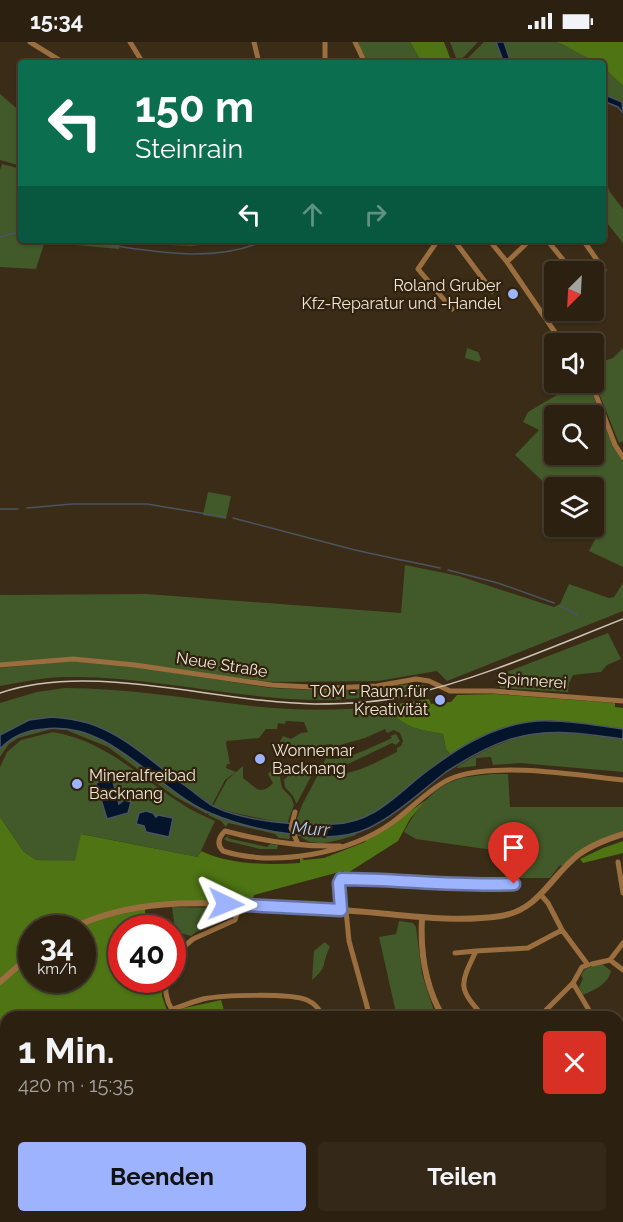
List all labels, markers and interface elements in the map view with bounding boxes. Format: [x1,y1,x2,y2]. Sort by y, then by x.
text: 15:34 [30,8,83,34]
text: 150 m [135,83,254,132]
icon: left [36,84,114,162]
text: Steinrain [135,133,243,164]
icon: left [233,198,266,231]
icon: ahead [296,198,329,231]
icon: right [359,198,392,231]
north arrow [544,261,604,321]
map controls [544,261,604,537]
place label: Roland Gruber Kfz-Reparatur und -Handel [302,276,502,313]
marker: Roland Gruber Kfz-Reparatur und -Handel [506,287,520,301]
button: sound [544,333,604,393]
button: search [544,405,604,465]
button: layers [544,477,604,537]
street label: Neue Straße [175,648,269,681]
street label: Spinnerei [497,669,567,692]
place label: TOM - Raum für Kreativität [310,682,429,719]
marker: TOM - Raum für Kreativität [433,693,447,707]
place label: Wonnemar Backnang [272,741,355,778]
marker: Wonnemar Backnang [253,752,267,766]
place label: Mineralfreibad Backnang [89,766,196,803]
marker: Mineralfreibad Backnang [70,777,84,791]
water label: Murr [292,817,331,840]
pin [488,822,539,884]
icon: arrive [497,831,530,864]
position arrow [194,872,258,936]
speed limit sign: 40 [108,915,186,993]
text: 34 [40,929,74,964]
text: km/h [37,960,77,978]
text: 1 Min. [18,1029,115,1071]
button: close [543,1031,606,1094]
text: 420 m · 15:35 [18,1073,134,1097]
button: Beenden [18,1142,306,1211]
button: Teilen [318,1142,606,1211]

